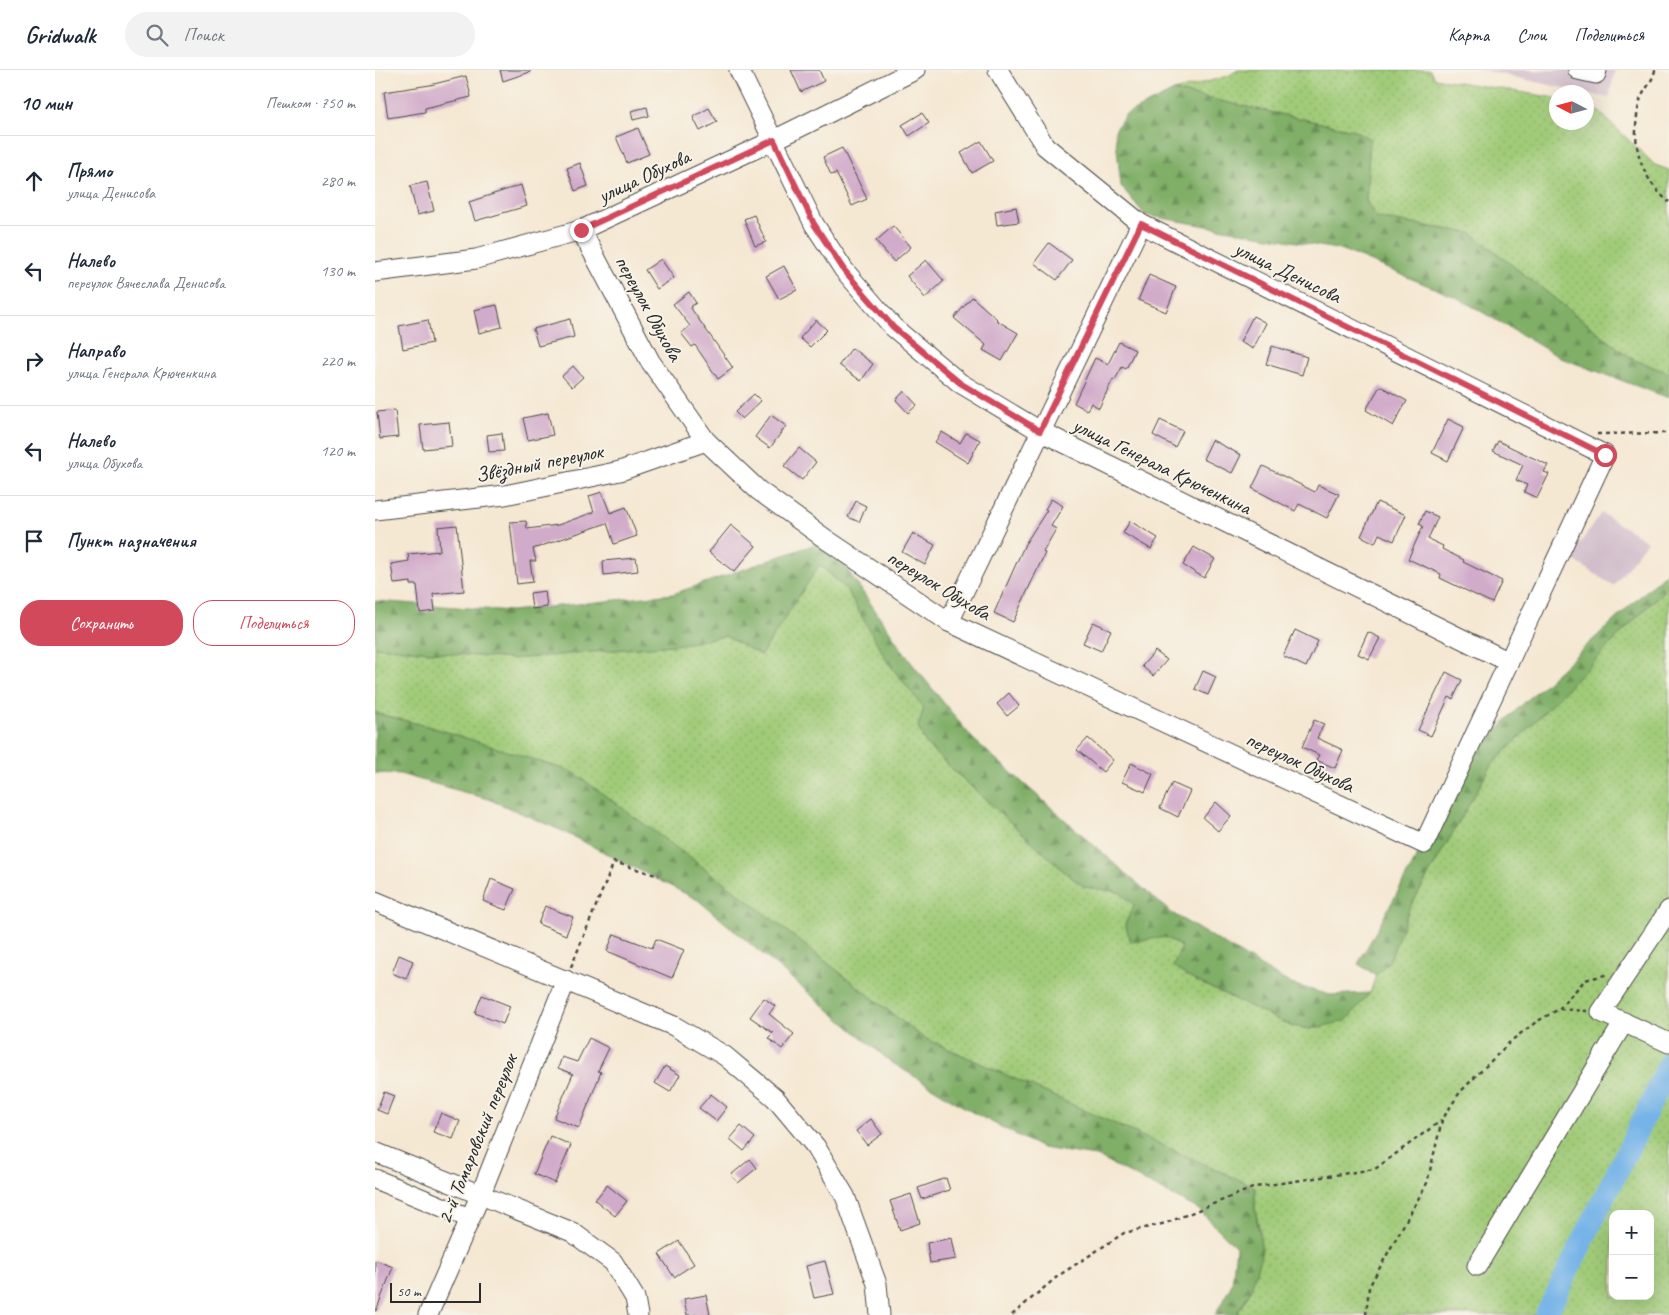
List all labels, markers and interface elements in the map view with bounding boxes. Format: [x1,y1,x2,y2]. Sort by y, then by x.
search box [125,12,475,57]
text: Gridwalk [25,20,95,50]
icon: search [143,21,171,49]
text: Поиск [183,23,224,47]
text: Карта [1448,24,1489,46]
text: Слои [1517,24,1546,46]
text: Поделиться [1574,24,1644,46]
north arrow [1549,85,1594,130]
text: 10 мин [20,90,72,116]
text: Пешком · 750 m [266,93,355,113]
street label: улица Обухова [592,142,696,209]
text: Прямо [67,159,112,183]
icon: ahead [20,167,48,195]
text: 280 m [321,171,355,191]
text: улица Денисова [67,183,155,203]
route end [570,219,593,242]
street label: улица Денисова [1229,234,1347,310]
text: Налево [67,249,115,273]
street label: переулок Обухова [609,251,690,367]
icon: left [20,257,48,285]
text: 130 m [321,261,355,281]
text: переулок Вячеслава Денисова [67,273,225,293]
text: Направо [67,339,125,363]
icon: right [20,347,48,375]
text: 220 m [321,351,355,371]
text: улица Генерала Крюченкина [67,363,216,383]
street label: улица Генерала Крюченкина [1067,411,1257,521]
text: Налево [67,429,115,453]
icon: left [20,437,48,465]
street label: Звёздный переулок [473,438,607,489]
text: 120 m [321,441,355,461]
route start [1594,444,1617,467]
text: улица Обухова [67,453,142,473]
icon: arrive [20,527,48,555]
text: Пункт назначения [67,529,196,553]
street label: переулок Обухова [882,544,997,627]
button: Сохранить [20,600,183,646]
button: Поделиться [193,600,355,646]
street label: переулок Обухова [1242,726,1360,799]
street label: 2-й Томаровский переулок [431,1048,524,1228]
map controls [1609,1210,1654,1300]
button: + [1609,1210,1654,1255]
button: − [1609,1255,1654,1300]
scale bar [390,1280,481,1303]
text: 50 m [397,1283,421,1300]

